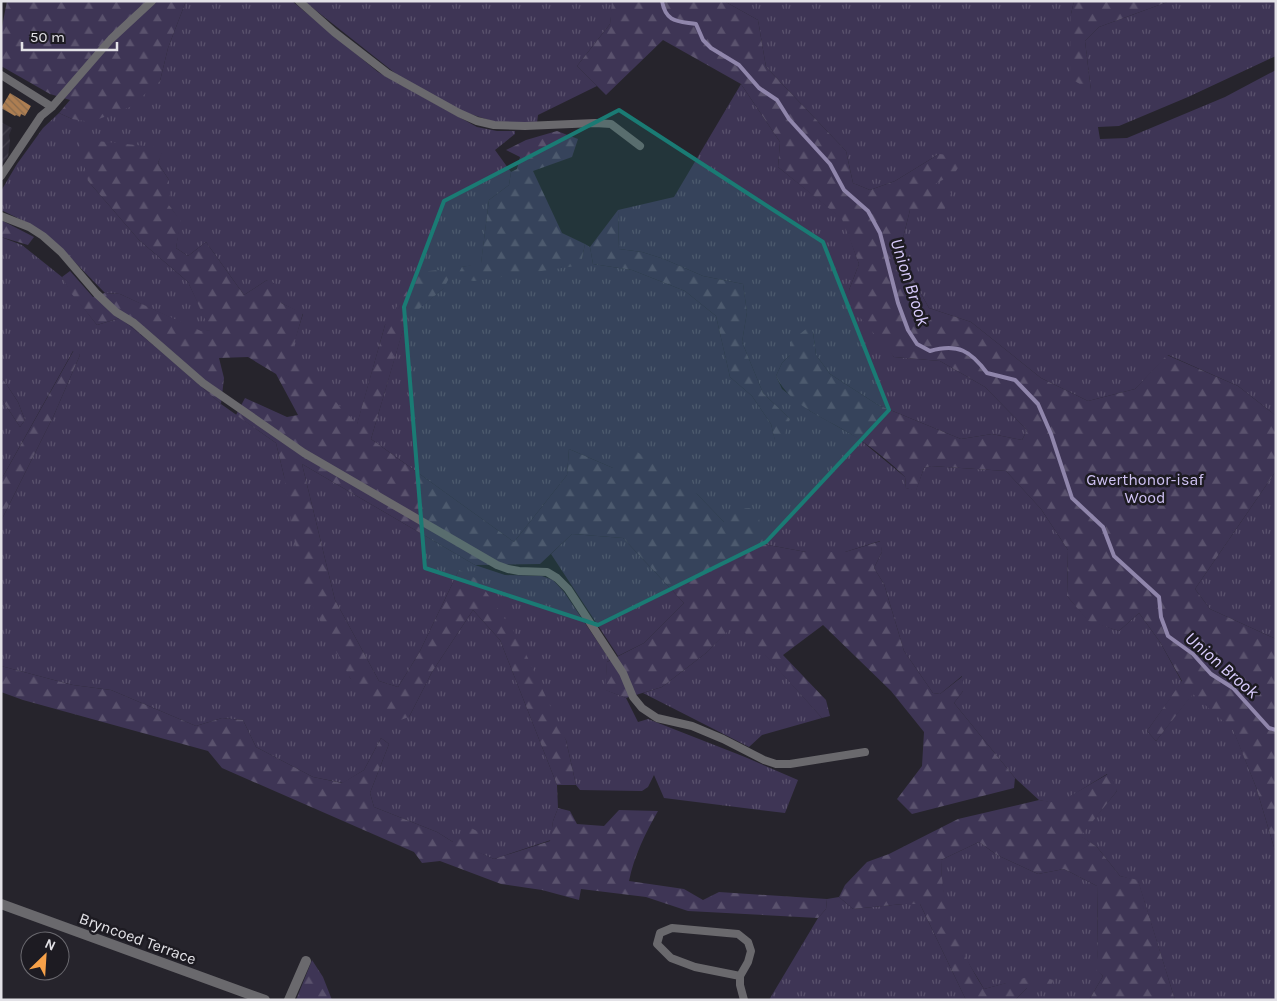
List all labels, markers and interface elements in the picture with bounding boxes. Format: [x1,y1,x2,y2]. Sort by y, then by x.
scale bar [22,20,118,52]
text: 50 m [30,28,65,46]
water label: Union Brook [886,235,935,329]
park label: Gwerthonor-isaf Wood [1086,470,1204,507]
water label: Union Brook [1181,627,1264,704]
street label: Bryncoed Terrace [77,908,199,968]
north arrow [20,931,70,981]
text: N [42,935,58,954]

